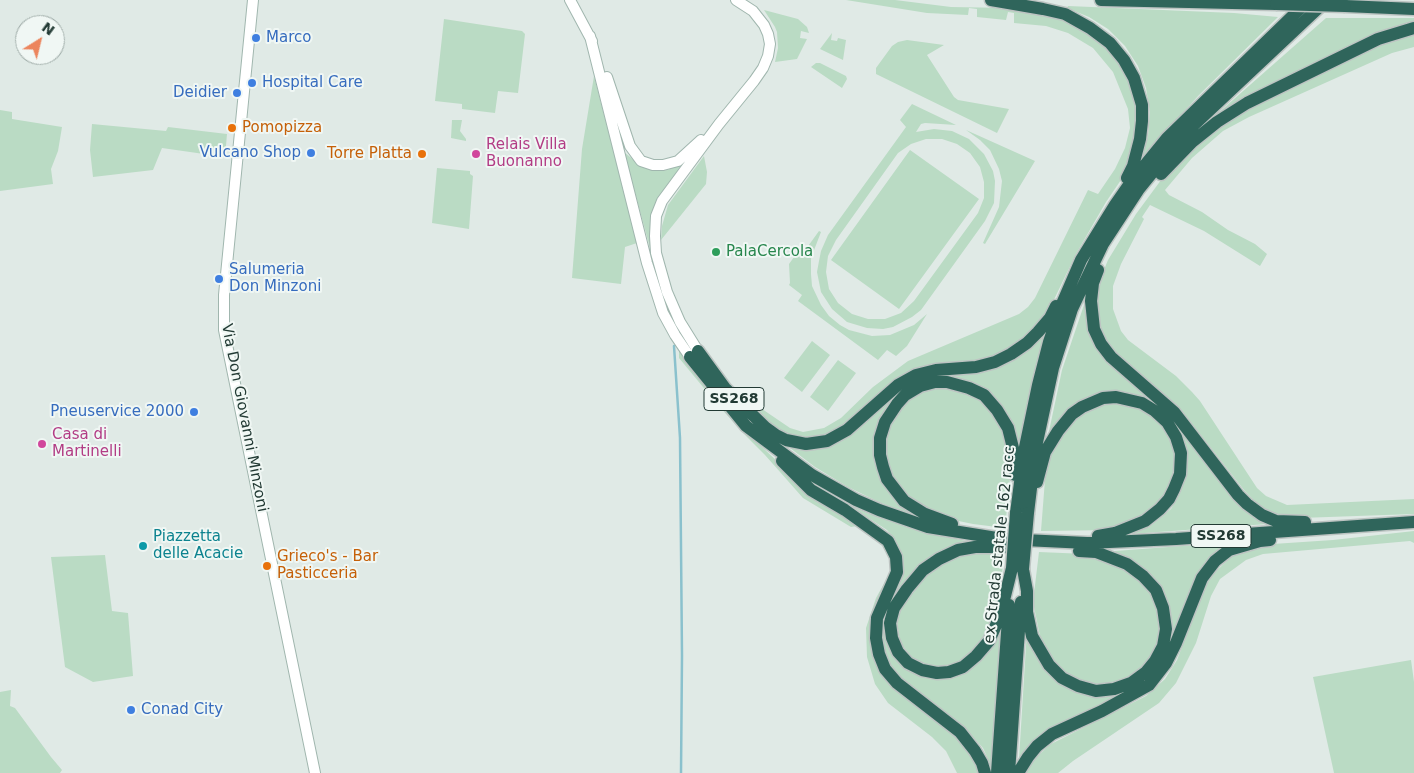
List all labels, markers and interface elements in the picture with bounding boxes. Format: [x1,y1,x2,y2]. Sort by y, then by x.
north arrow [15,15,65,65]
text: N [39,19,58,39]
place label: Marco [266,29,311,47]
marker: Marco [250,32,262,44]
place label: Hospital Care [262,74,363,92]
marker: Hospital Care [246,77,258,89]
place label: Deidier [173,84,227,102]
marker: Deidier [231,87,243,99]
place label: Pomopizza [242,119,322,137]
marker: Pomopizza [226,122,238,134]
place label: Relais Villa Buonanno [486,136,567,171]
place label: Vulcano Shop [199,144,301,162]
place label: Torre Platta [327,145,412,163]
marker: Vulcano Shop [305,147,317,159]
marker: Torre Platta [416,148,428,160]
marker: Relais Villa Buonanno [470,148,482,160]
place label: PalaCercola [726,243,813,261]
marker: PalaCercola [710,246,722,258]
place label: Salumeria Don Minzoni [229,261,321,296]
marker: Salumeria Don Minzoni [213,273,225,285]
street label: Via Don Giovanni Minzoni [217,322,271,514]
road number: SS268 [704,388,764,410]
place label: Pneuservice 2000 [50,403,184,421]
marker: Pneuservice 2000 [188,406,200,418]
place label: Casa di Martinelli [52,426,122,461]
marker: Casa di Martinelli [36,438,48,450]
street label: ex Strada statale 162 racc [981,445,1019,645]
road number: SS268 [1191,524,1251,548]
place label: Piazzetta delle Acacie [153,528,243,563]
marker: Piazzetta delle Acacie [137,540,149,552]
place label: Grieco's - Bar Pasticceria [277,548,378,583]
marker: Grieco's - Bar Pasticceria [261,560,273,572]
place label: Conad City [141,701,223,719]
marker: Conad City [125,704,137,716]

